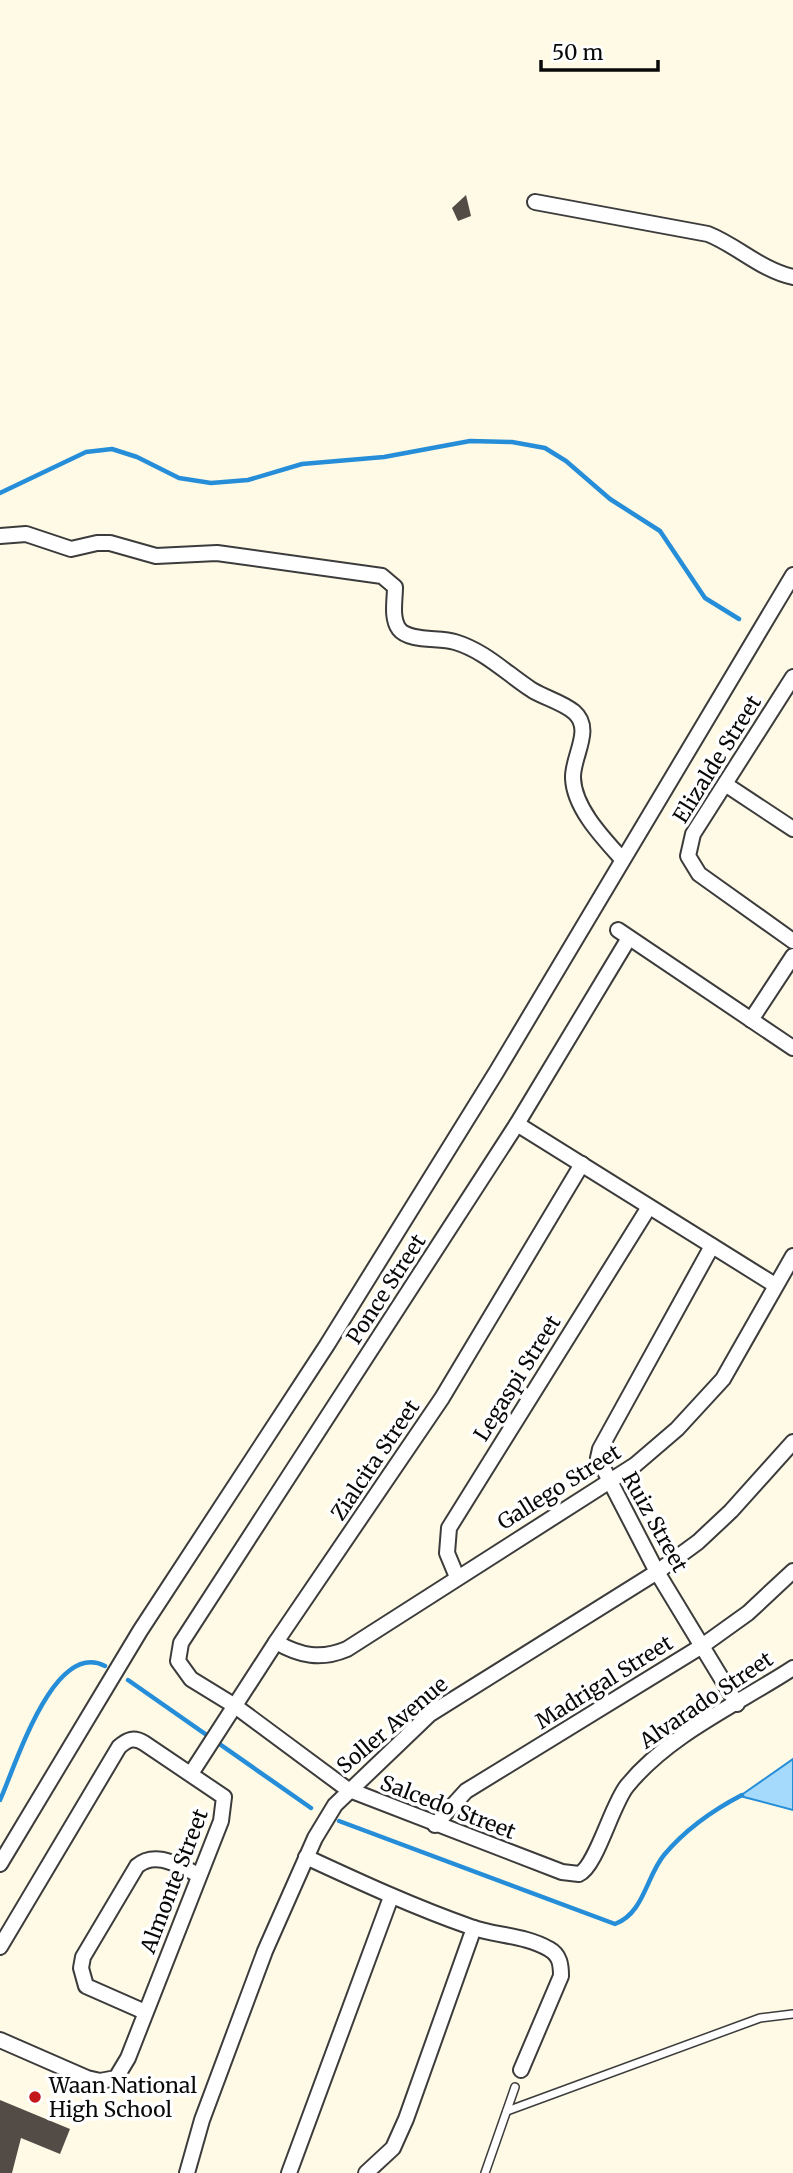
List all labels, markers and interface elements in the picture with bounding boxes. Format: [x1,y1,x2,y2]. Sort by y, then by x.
scale bar [541,28,658,72]
text: 50 m [552,39,603,66]
street label: Elizalde Street [667,690,767,828]
street label: Ponce Street [340,1229,432,1349]
street label: Legaspi Street [468,1310,566,1446]
street label: Zialcita Street [325,1395,425,1525]
street label: Gallego Street [492,1438,626,1536]
street label: Ruiz Street [616,1467,694,1577]
street label: Madrigal Street [530,1629,678,1735]
street label: Alvarado Street [633,1645,778,1755]
street label: Soller Avenue [331,1671,453,1779]
street label: Salcedo Street [377,1769,519,1845]
street label: Almonte Street [134,1805,214,1958]
place label: Waan National High School [48,2072,197,2123]
marker: Waan National High School [27,2089,43,2105]

